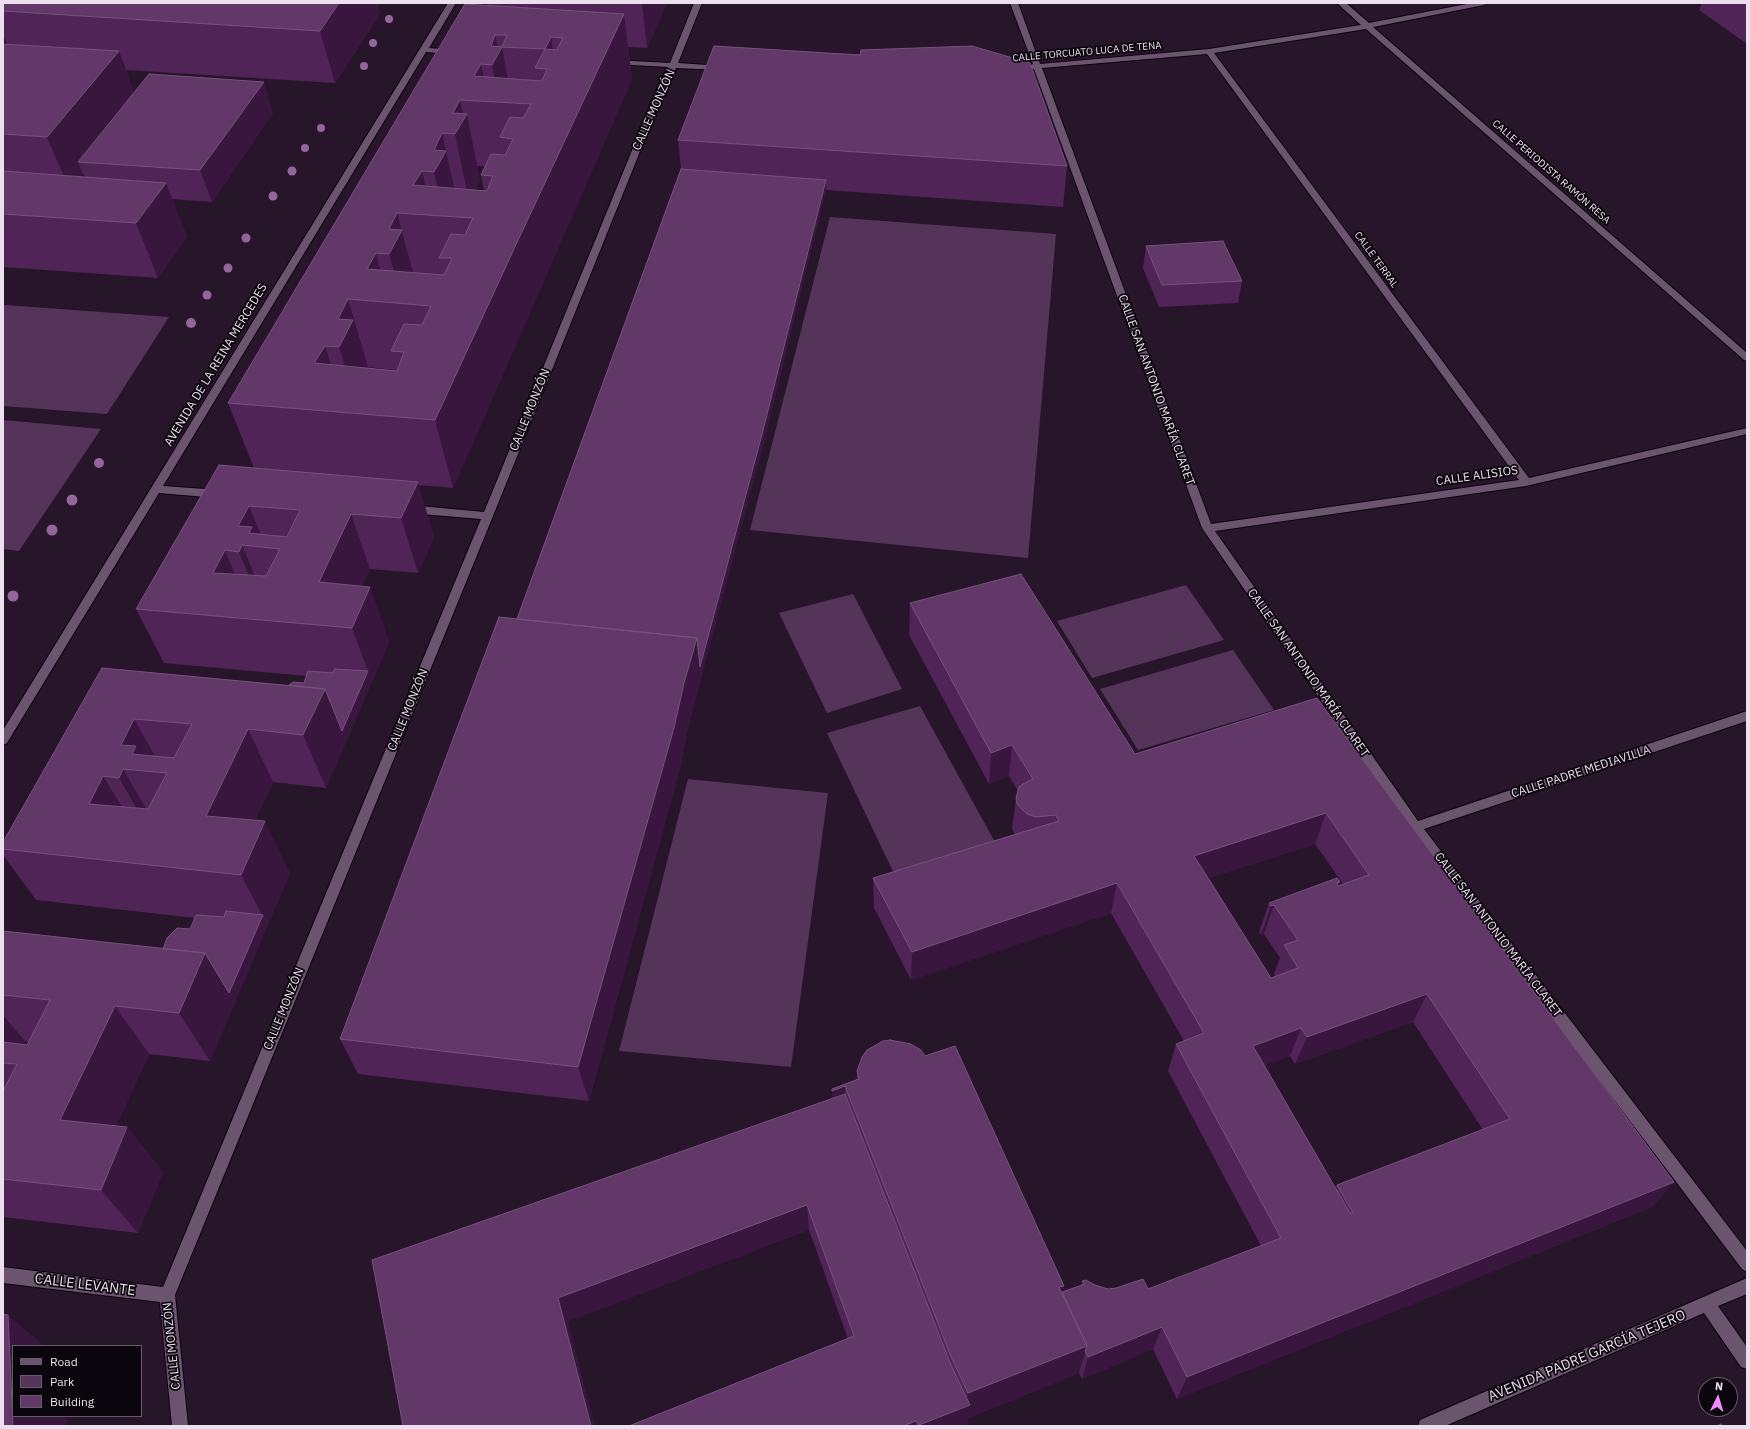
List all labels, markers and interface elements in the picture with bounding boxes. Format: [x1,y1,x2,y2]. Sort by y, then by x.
street label: CALLE TORCUATO LUCA DE TENA [1012,39,1162,65]
street label: CALLE MONZÓN [630,67,678,153]
street label: CALLE PERIODISTA RAMÓN RESA [1490,118,1612,226]
street label: CALLE TERRAL [1352,230,1400,290]
street label: AVENIDA DE LA REINA MERCEDES [162,281,270,449]
street label: CALLE SAN ANTONIO MARÍA CLARET [1115,293,1197,487]
street label: CALLE MONZÓN [507,367,553,453]
street label: CALLE ALISIOS [1435,463,1519,489]
street label: CALLE SAN ANTONIO MARÍA CLARET [1244,586,1372,760]
street label: CALLE MONZÓN [385,667,431,753]
street label: CALLE PADRE MEDIAVILLA [1509,743,1653,801]
street label: CALLE SAN ANTONIO MARÍA CLARET [1431,850,1565,1020]
street label: CALLE MONZÓN [261,966,307,1052]
street label: CALLE LEVANTE [34,1270,136,1300]
street label: CALLE MONZÓN [160,1302,184,1390]
street label: AVENIDA PADRE GARCÍA TEJERO [1486,1307,1688,1405]
legend [12,1345,142,1417]
text: Road [50,1354,78,1369]
text: Park [50,1374,74,1389]
north arrow [1698,1377,1738,1417]
text: N [1714,1379,1724,1393]
text: Building [50,1394,94,1409]

